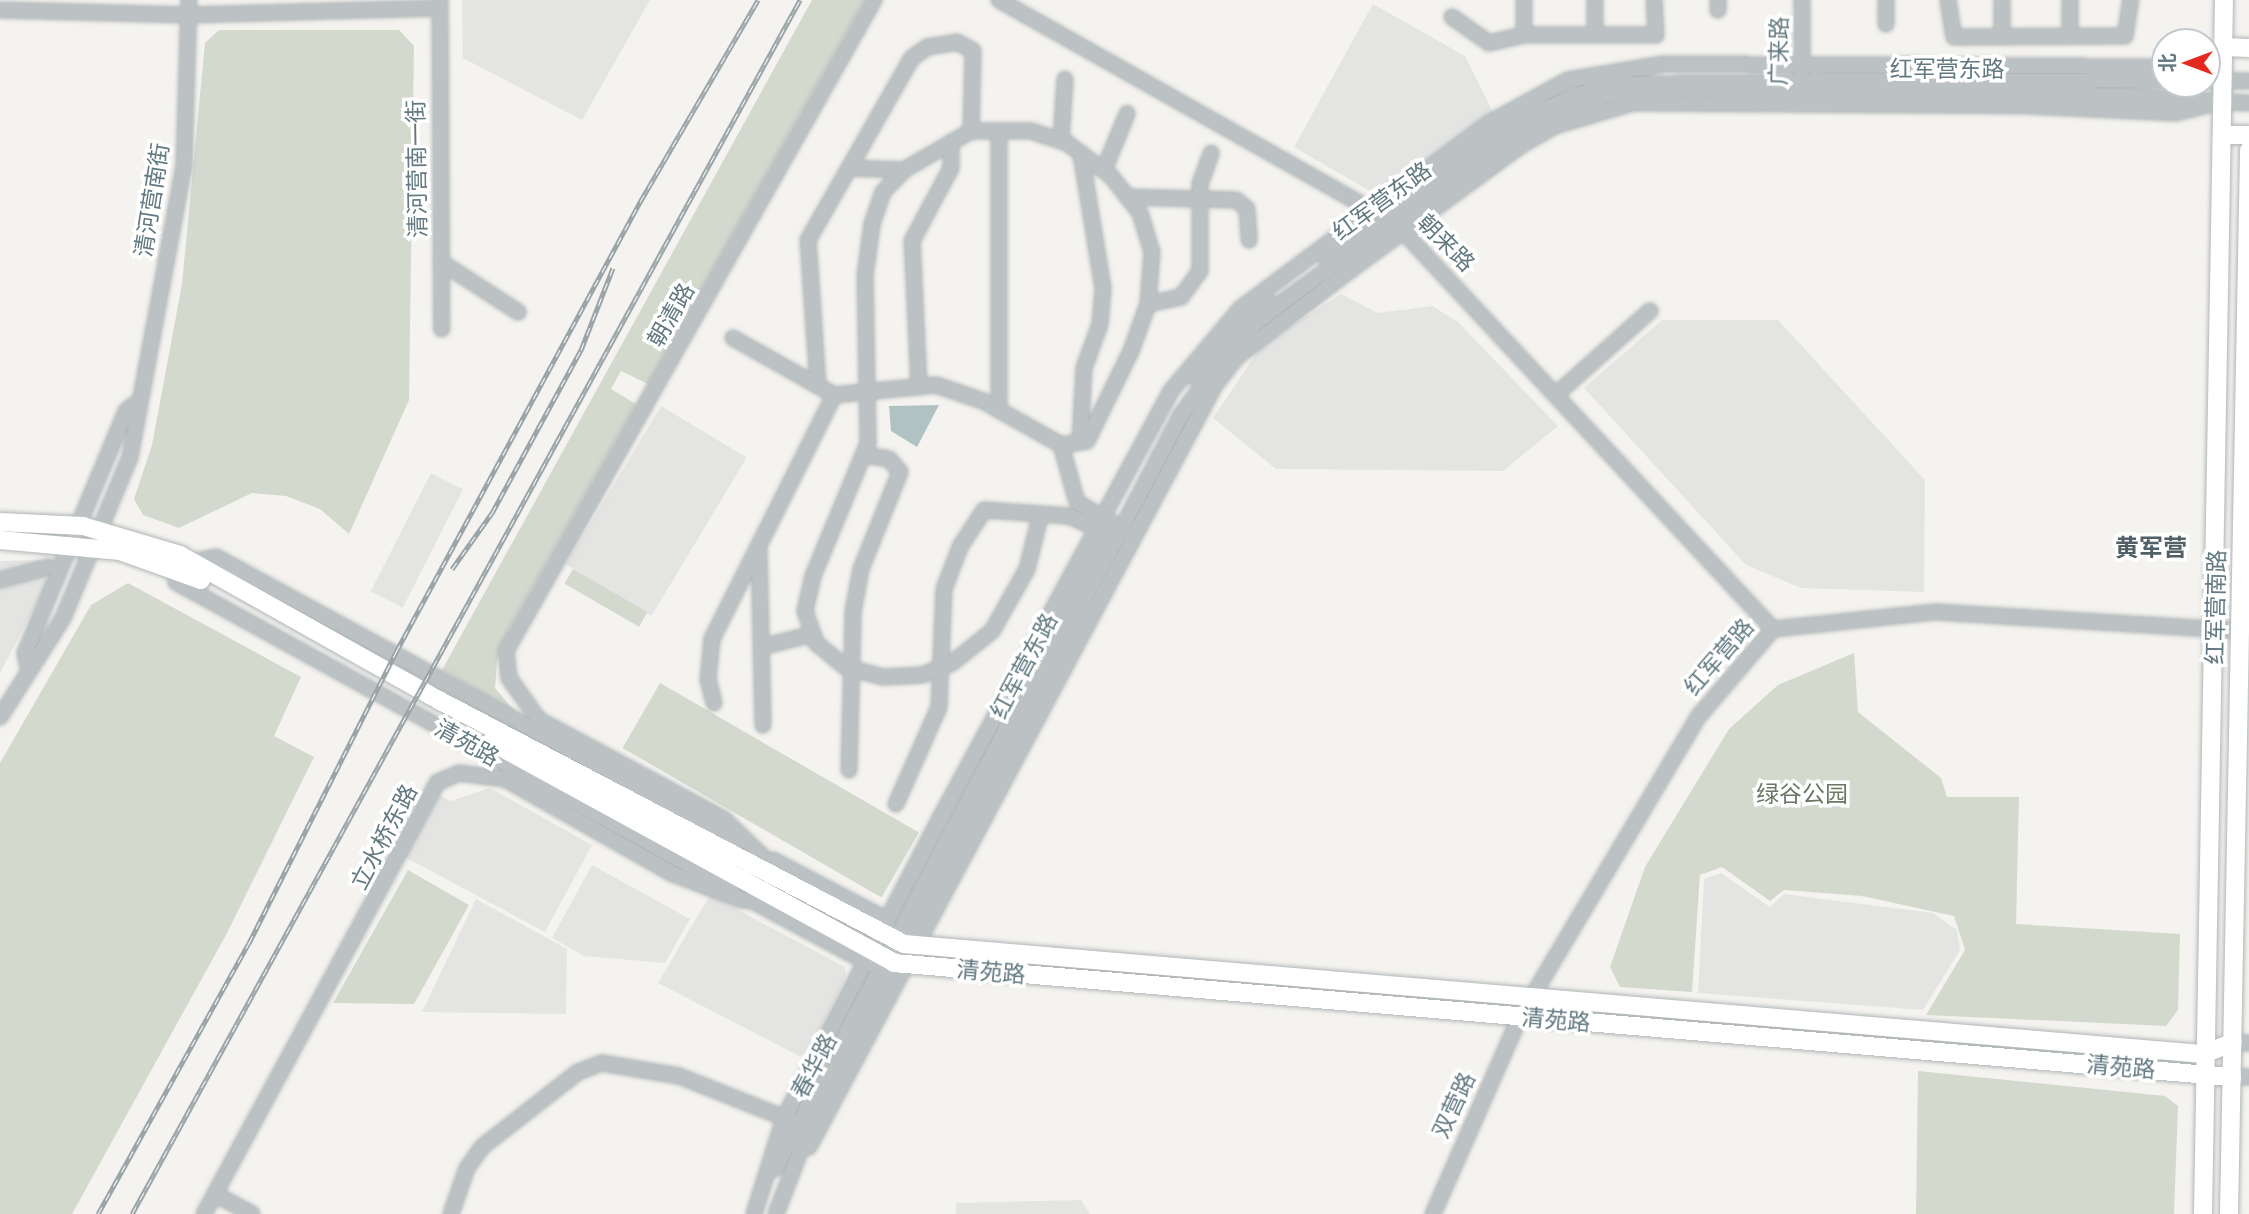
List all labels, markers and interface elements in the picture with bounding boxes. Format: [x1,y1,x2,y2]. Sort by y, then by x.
street label: 广来路 [1765,16,1793,86]
north arrow [2151,28,2221,98]
text: 北 [2155,54,2179,73]
street label: 红军营东路 [1890,55,2004,83]
street label: 清河营南一街 [402,100,432,238]
street label: 清河营南街 [129,141,175,259]
street label: 红军营东路 [1327,156,1437,246]
street label: 朝来路 [1412,209,1480,277]
street label: 朝清路 [642,278,700,352]
district label: 黄军营 [2115,534,2187,562]
street label: 红军营南路 [2201,549,2231,665]
street label: 红军营东路 [985,609,1063,723]
street label: 红军营路 [1678,613,1760,701]
street label: 清苑路 [430,714,504,772]
street label: 立水桥东路 [345,780,423,894]
park label: 绿谷公园 [1756,780,1848,808]
street label: 清苑路 [955,955,1027,989]
street label: 清苑路 [1520,1003,1592,1037]
street label: 春华路 [786,1029,842,1103]
street label: 清苑路 [2085,1050,2157,1084]
street label: 双营路 [1427,1068,1481,1142]

